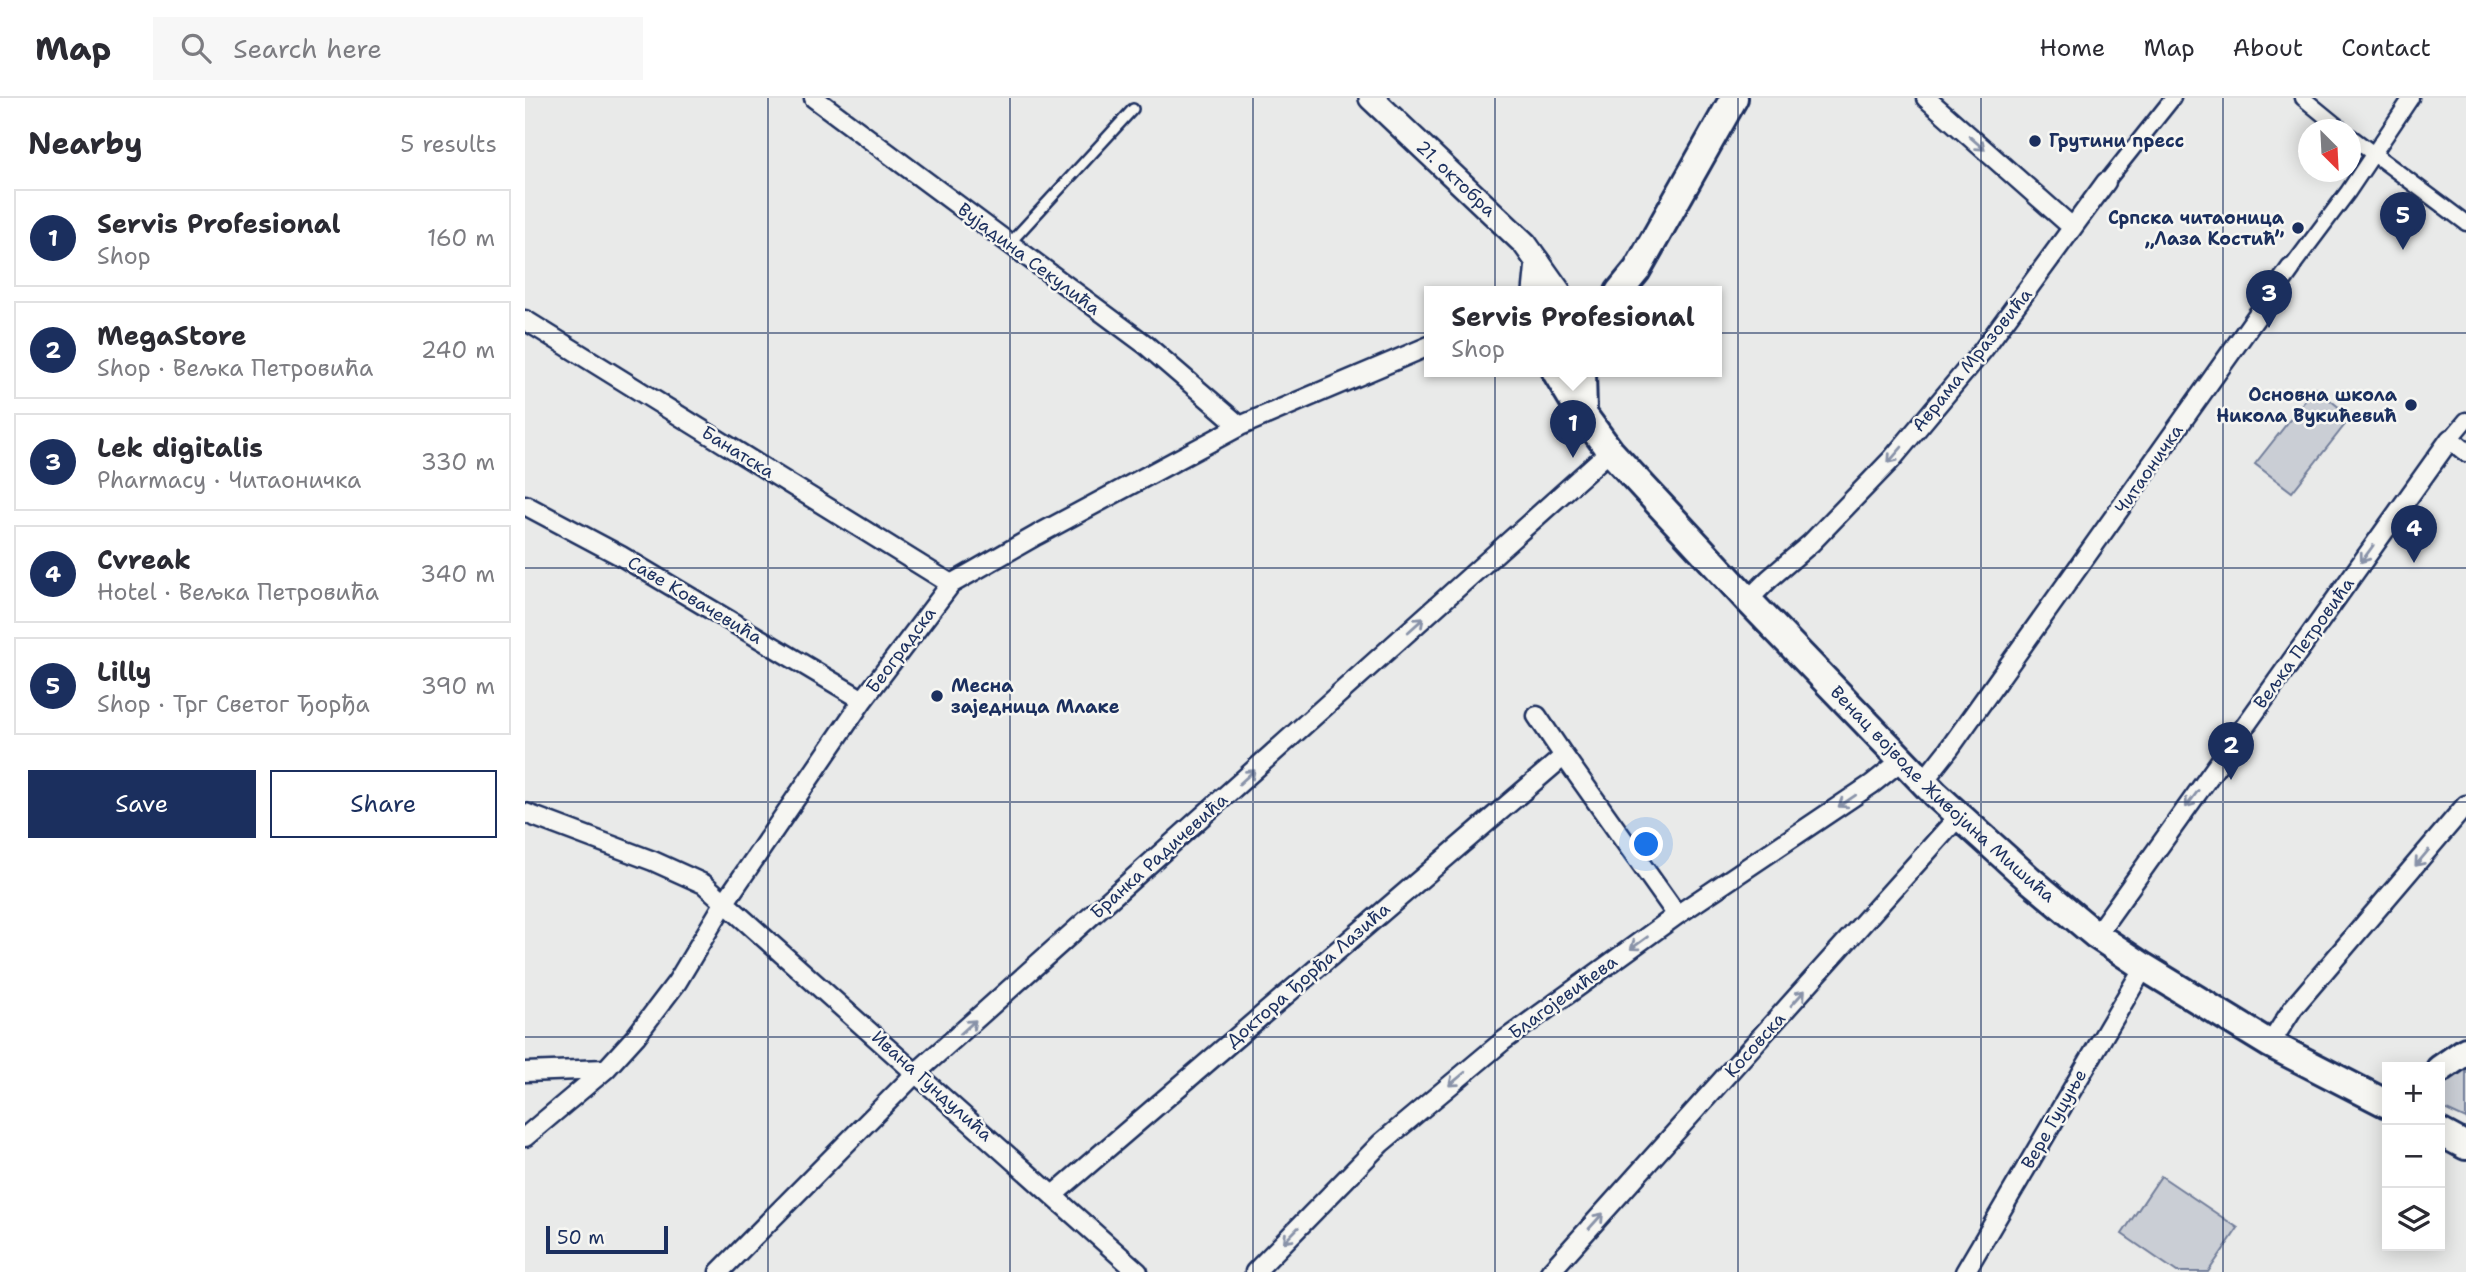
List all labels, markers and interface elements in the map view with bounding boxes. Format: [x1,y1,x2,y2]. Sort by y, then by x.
search box [153,17,643,80]
text: Map [35,26,111,71]
icon: search [177,29,215,67]
text: Search here [233,31,382,66]
text: Home [2039,32,2105,64]
text: Map [2143,32,2195,64]
text: About [2233,32,2303,64]
text: Contact [2341,32,2431,64]
north arrow [2298,119,2361,182]
text: Nearby [28,123,143,164]
text: 5 results [400,129,497,159]
place label: Грутини пресс [2049,129,2184,153]
marker: Грутини пресс [2027,133,2043,149]
street label: 21. октобра [1411,135,1501,222]
one-way arrow [1968,135,1986,151]
pin: 5 [2380,192,2426,250]
street label: Вујадина Секулића [953,197,1105,321]
text: Servis Profesional [97,206,340,241]
place label: Српска читаоница „Лаза Костић” [2108,206,2285,251]
marker: Српска читаоница „Лаза Костић” [2290,220,2306,236]
text: 1 [48,223,58,253]
text: 160 m [427,223,495,253]
text: Shop [97,241,151,271]
pin: 3 [2246,270,2292,328]
street label: Аврама Мразовића [1907,283,2037,437]
popup [1424,286,1722,377]
text: Servis Profesional [1451,299,1695,334]
text: MegaStore [97,318,247,353]
text: Shop [1451,334,1505,364]
text: 2 [45,335,61,365]
text: 240 m [421,335,495,365]
text: Shop · Вељка Петровића [97,353,373,383]
place label: Основна школа Никола Вукићевић [2216,383,2398,428]
marker: Основна школа Никола Вукићевић [2403,397,2419,413]
pin: 1 [1550,400,1596,458]
street label: Читаоничка [2109,419,2189,519]
street label: Банатска [697,420,779,484]
text: Lek digitalis [97,430,263,465]
one-way arrow [1887,446,1903,464]
text: 3 [45,447,61,477]
text: 330 m [421,447,495,477]
text: Pharmacy · Читаоничка [97,465,361,495]
pin: 4 [2391,505,2437,563]
text: Cvreak [97,542,191,577]
one-way arrow [2360,545,2375,564]
street label: Саве Ковачевића [623,550,767,650]
text: 4 [45,559,61,589]
text: 340 m [420,559,495,589]
street label: Вељка Петровића [2248,572,2360,714]
text: Hotel · Вељка Петровића [97,577,379,607]
street label: Београдска [861,602,941,698]
one-way arrow [1407,616,1424,633]
text: Lilly [97,654,151,689]
text: 5 [46,671,60,701]
text: 390 m [421,671,495,701]
place label: Месна заједница Млаке [951,674,1120,719]
street label: Венац војводе Живојина Мишића [1825,681,2060,908]
marker: Месна заједница Млаке [929,688,945,704]
text: Shop · Трг Светог Ђорђа [97,689,370,719]
pin: 2 [2208,722,2254,780]
one-way arrow [1238,768,1255,785]
button: Save [28,770,256,838]
button: Share [270,770,497,838]
street label: Бранка Радичевића [1085,788,1233,924]
one-way arrow [2185,789,2199,808]
one-way arrow [1838,793,1857,808]
your location [1629,827,1663,861]
one-way arrow [2414,848,2430,866]
street label: Доктора Ђорђа Лазића [1221,897,1395,1053]
one-way arrow [1630,935,1649,950]
street label: Благојевићева [1504,949,1622,1045]
one-way arrow [1790,989,1806,1007]
street label: Косовска [1719,1007,1791,1083]
one-way arrow [959,1019,977,1035]
street label: Ивана Гундулића [866,1025,998,1147]
map controls [2382,1062,2445,1251]
button: + [2382,1062,2445,1125]
street label: Вере Гуцуње [2016,1065,2092,1173]
one-way arrow [1448,1071,1466,1087]
button: − [2382,1125,2445,1188]
button: layers [2382,1188,2445,1251]
one-way arrow [1588,1212,1604,1230]
scale bar [546,1223,669,1255]
text: 50 m [557,1225,605,1250]
one-way arrow [1283,1226,1300,1243]

